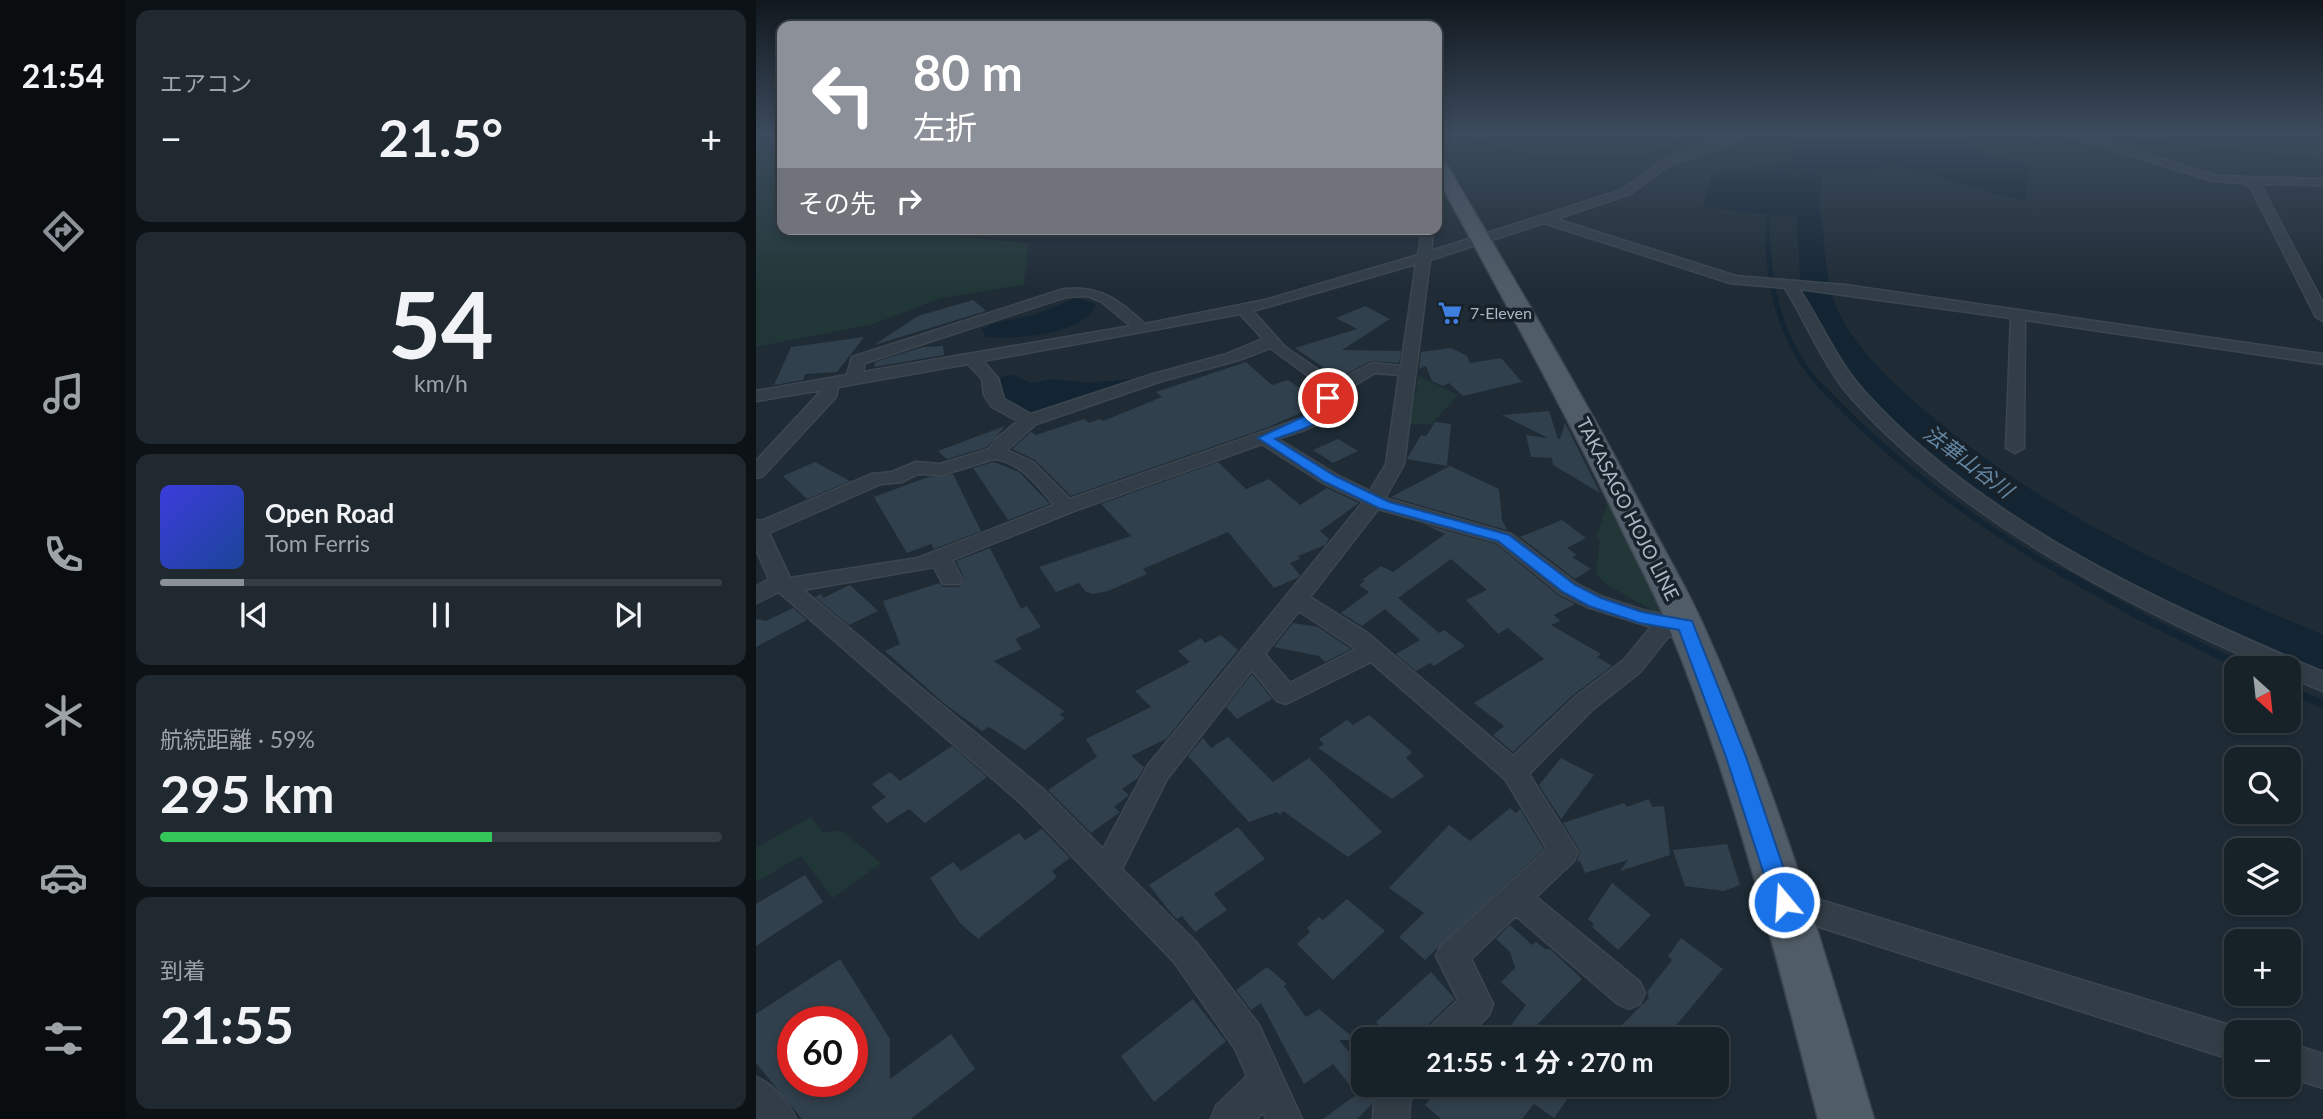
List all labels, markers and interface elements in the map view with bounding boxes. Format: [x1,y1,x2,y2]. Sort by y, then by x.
text: 80 m [913,43,1023,101]
icon: left [798,49,889,140]
text: 21:54 [22,56,104,95]
text: エアコン [160,69,252,97]
text: 21.5° [379,106,503,168]
text: 左折 [913,107,977,146]
text: − [160,115,182,161]
text: + [700,115,722,161]
icon: right [890,182,928,220]
text: その先 [798,187,876,219]
icon: directions [39,207,88,256]
text: 54 [388,269,494,378]
supermarket icon: 7-Eleven [1436,299,1464,327]
place label: 7-Eleven [1470,303,1532,322]
pin [1298,368,1358,428]
icon: music [39,369,88,418]
text: km/h [414,369,468,397]
icon: arrive [1309,379,1347,417]
street label: TAKASAGO HOJO LINE [1572,413,1685,604]
water label: 法華山谷川 [1919,419,2020,504]
text: Open Road [265,497,394,529]
text: Tom Ferris [265,529,370,557]
icon: phone [39,530,88,579]
icon: previous [235,596,273,634]
icon: pause [422,596,460,634]
icon: next [609,596,647,634]
north arrow [2224,656,2301,733]
map controls [2224,656,2301,1097]
icon: climate [39,691,88,740]
text: 航続距離 · 59% [160,725,315,753]
button: search [2224,747,2301,824]
text: 295 km [160,762,334,824]
button: layers [2224,838,2301,915]
icon: car [39,853,88,902]
position arrow [1747,865,1821,939]
button: + [2224,929,2301,1006]
text: 到着 [160,956,206,984]
text: 21:55 [160,993,294,1055]
speed limit sign: 60 [777,1006,868,1097]
icon: filters [39,1014,88,1063]
button: − [2224,1020,2301,1097]
text: 21:55 · 1 分 · 270 m [1426,1046,1654,1078]

